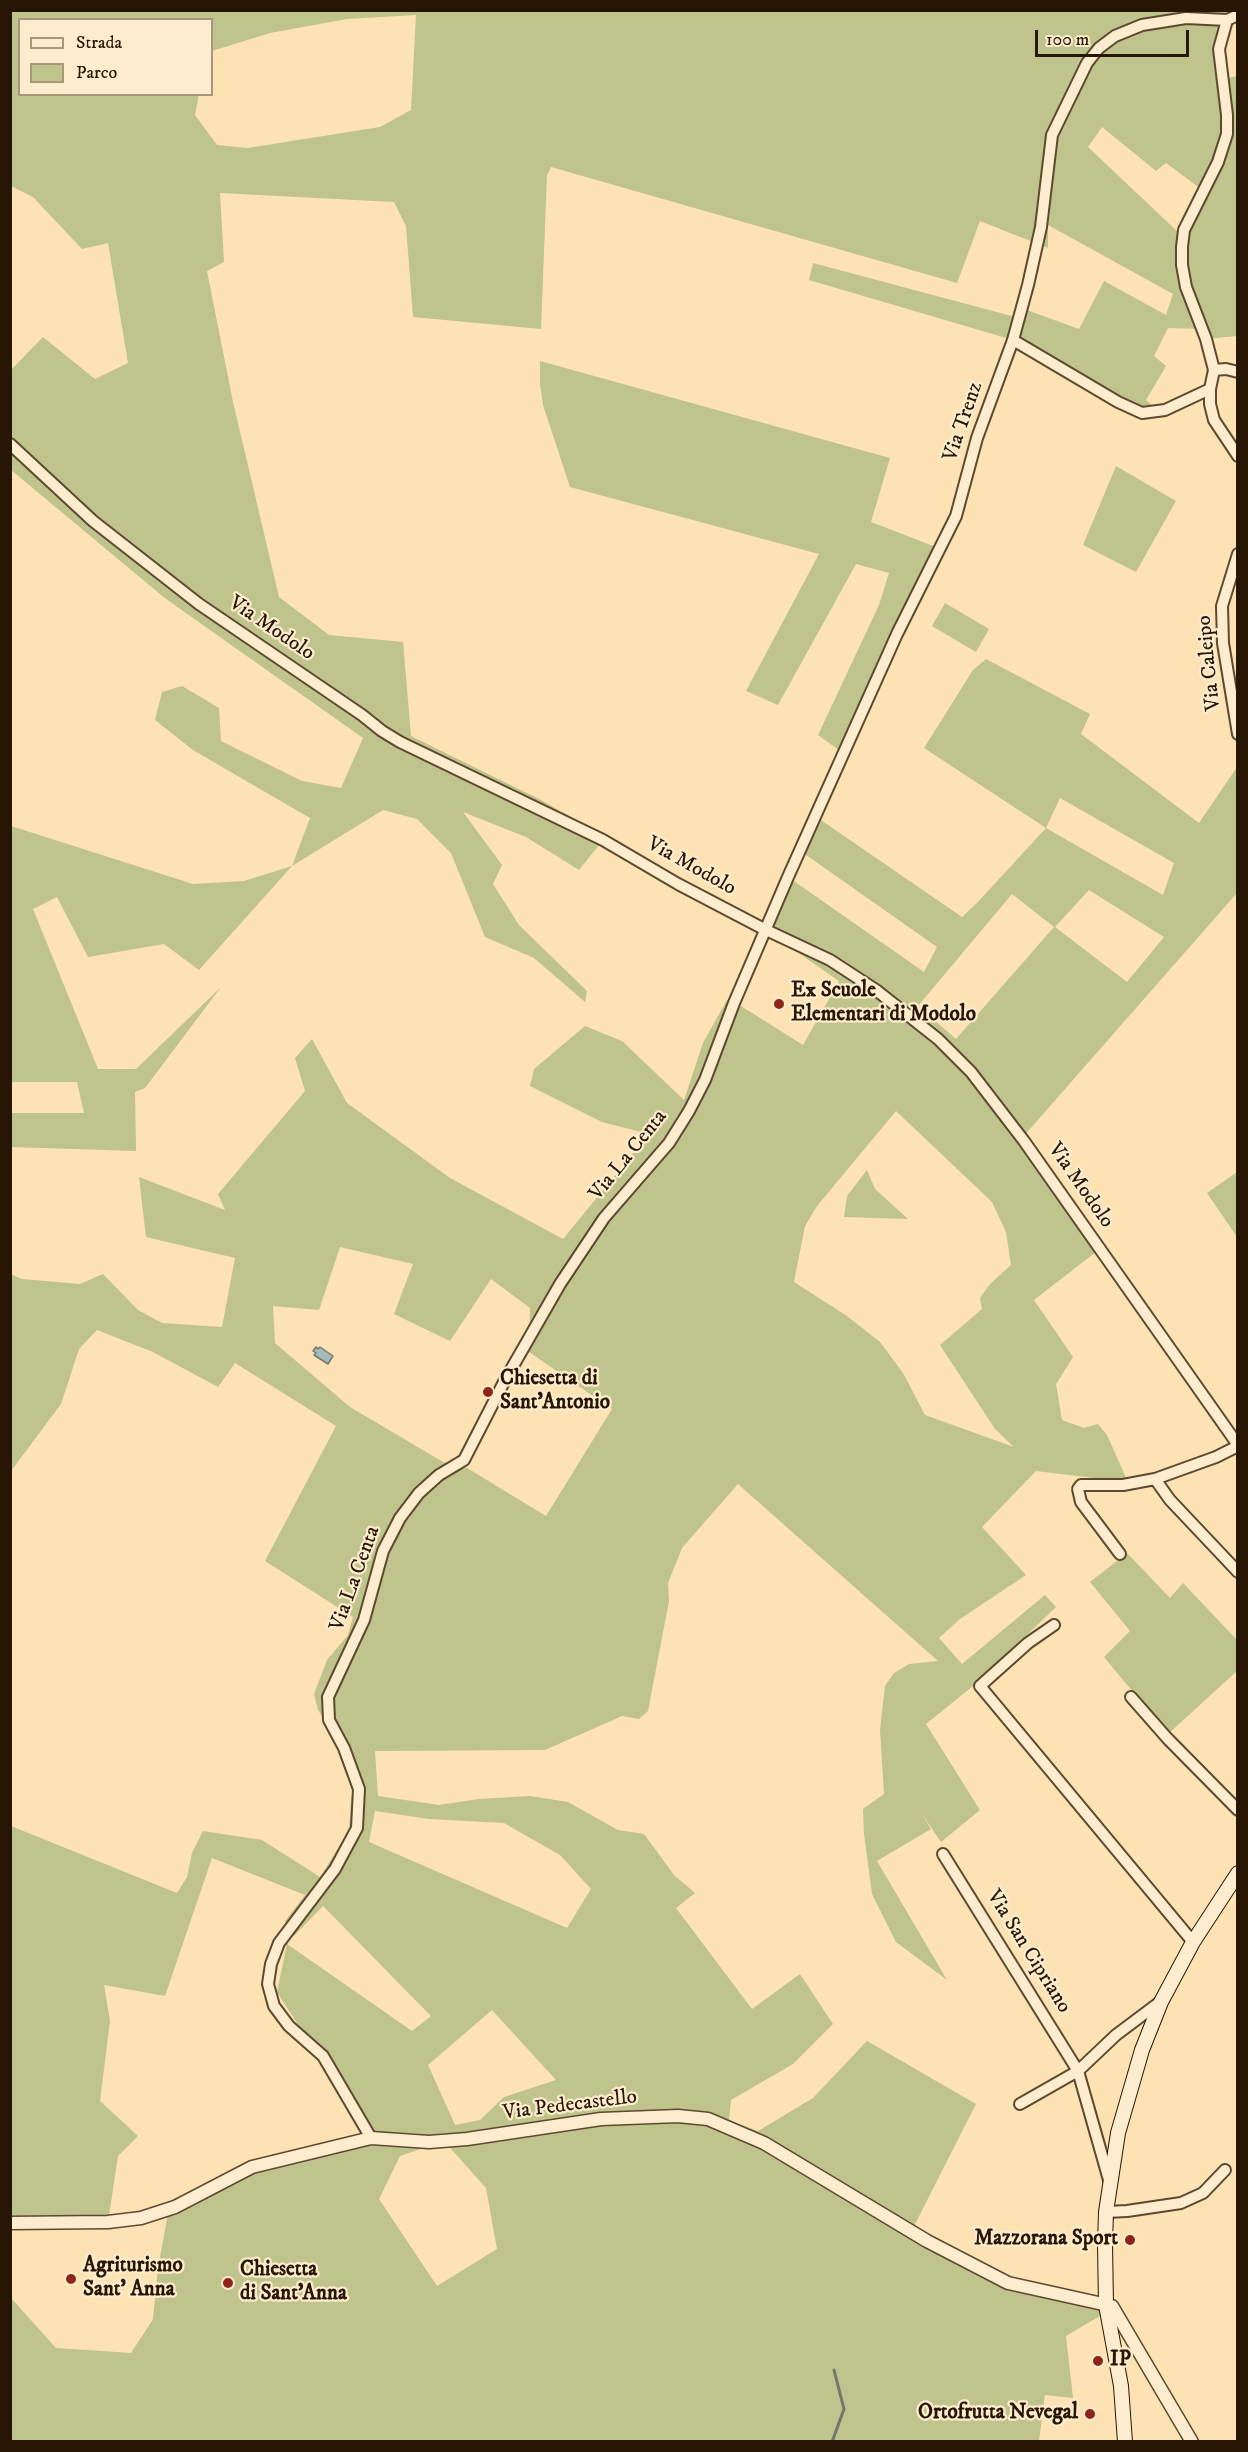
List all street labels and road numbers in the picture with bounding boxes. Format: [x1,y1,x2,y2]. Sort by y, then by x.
street label: Via Trenz [939,379,989,465]
street label: Via Modolo [223,591,319,667]
street label: Via Caleipo [1192,614,1228,712]
street label: Via Modolo [642,832,740,902]
street label: Via La Centa [585,1105,673,1207]
street label: Via Modolo [1042,1139,1118,1233]
street label: Via La Centa [325,1523,387,1635]
street label: Via San Cipriano [980,1886,1076,2018]
street label: Via Pedecastello [502,2085,638,2127]

